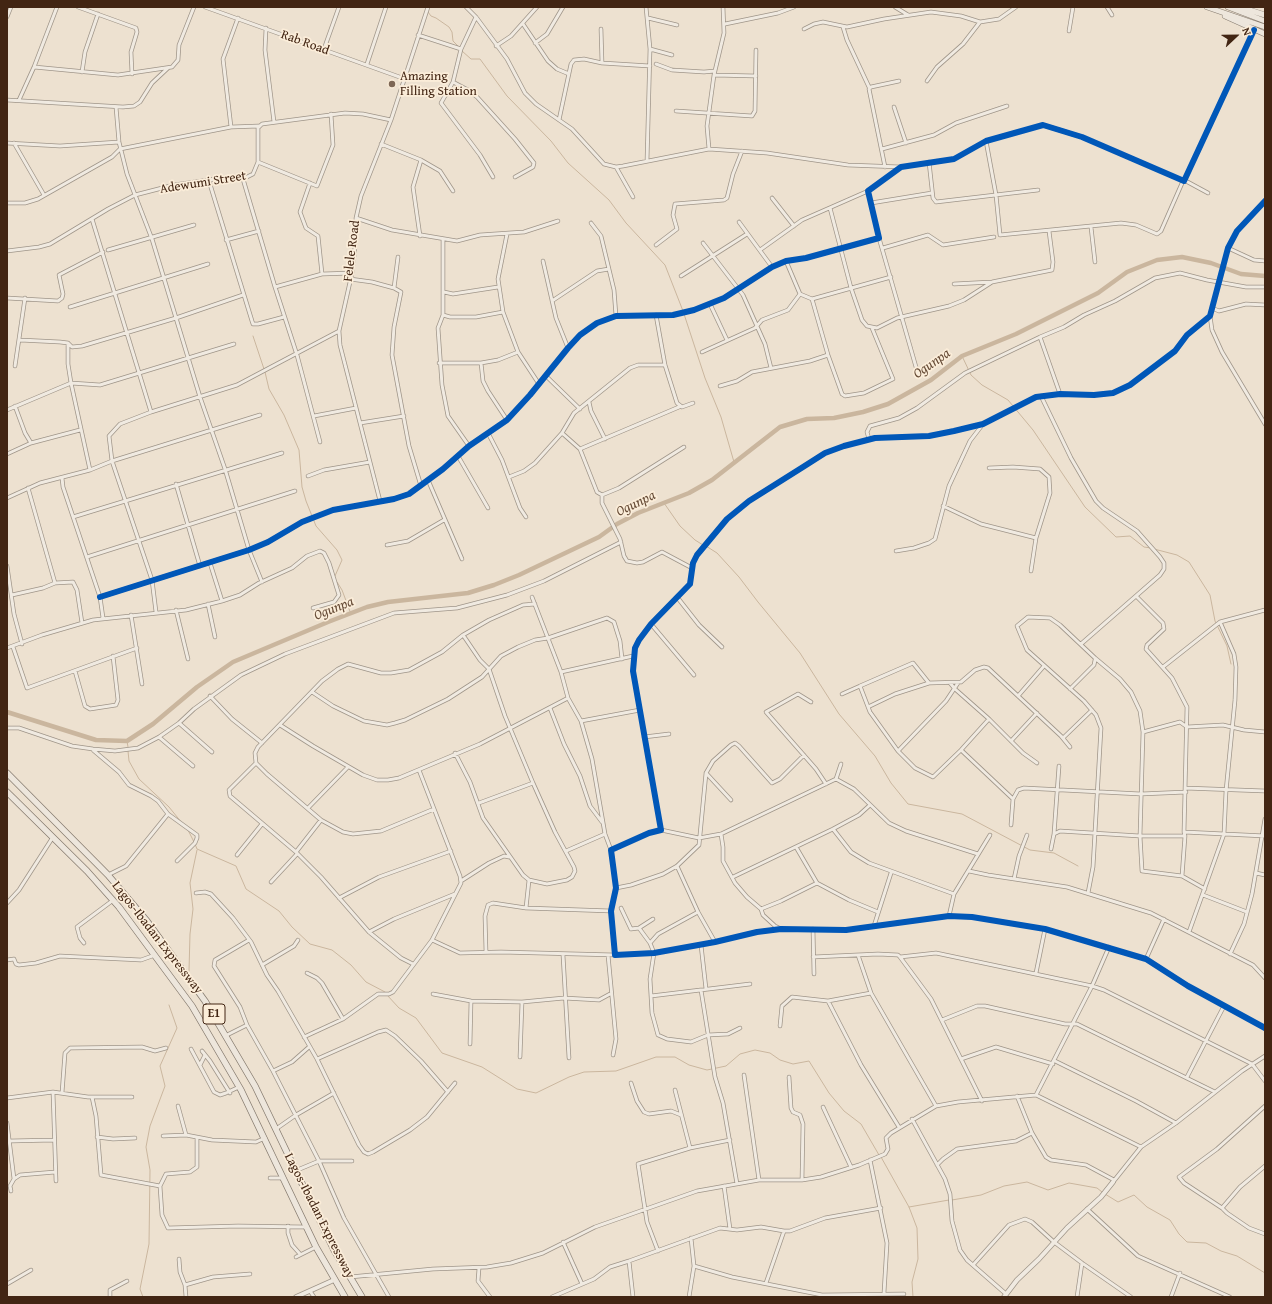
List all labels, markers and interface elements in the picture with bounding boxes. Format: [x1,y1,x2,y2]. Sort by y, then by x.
north arrow [1216,16,1256,56]
text: N [1238,25,1256,38]
street label: Rab Road [279,27,331,59]
place label: Amazing Filling Station [400,69,477,100]
marker: Amazing Filling Station [387,79,397,89]
street label: Adewumi Street [159,168,247,198]
street label: Felele Road [341,220,363,282]
water label: Ogunpa [910,345,954,383]
water label: Ogunpa [614,487,658,521]
water label: Ogunpa [312,593,356,625]
street label: Lagos-Ibadan Expressway [108,879,206,997]
road number: E1 [203,1004,225,1024]
street label: Lagos-Ibadan Expressway [281,1151,357,1281]

